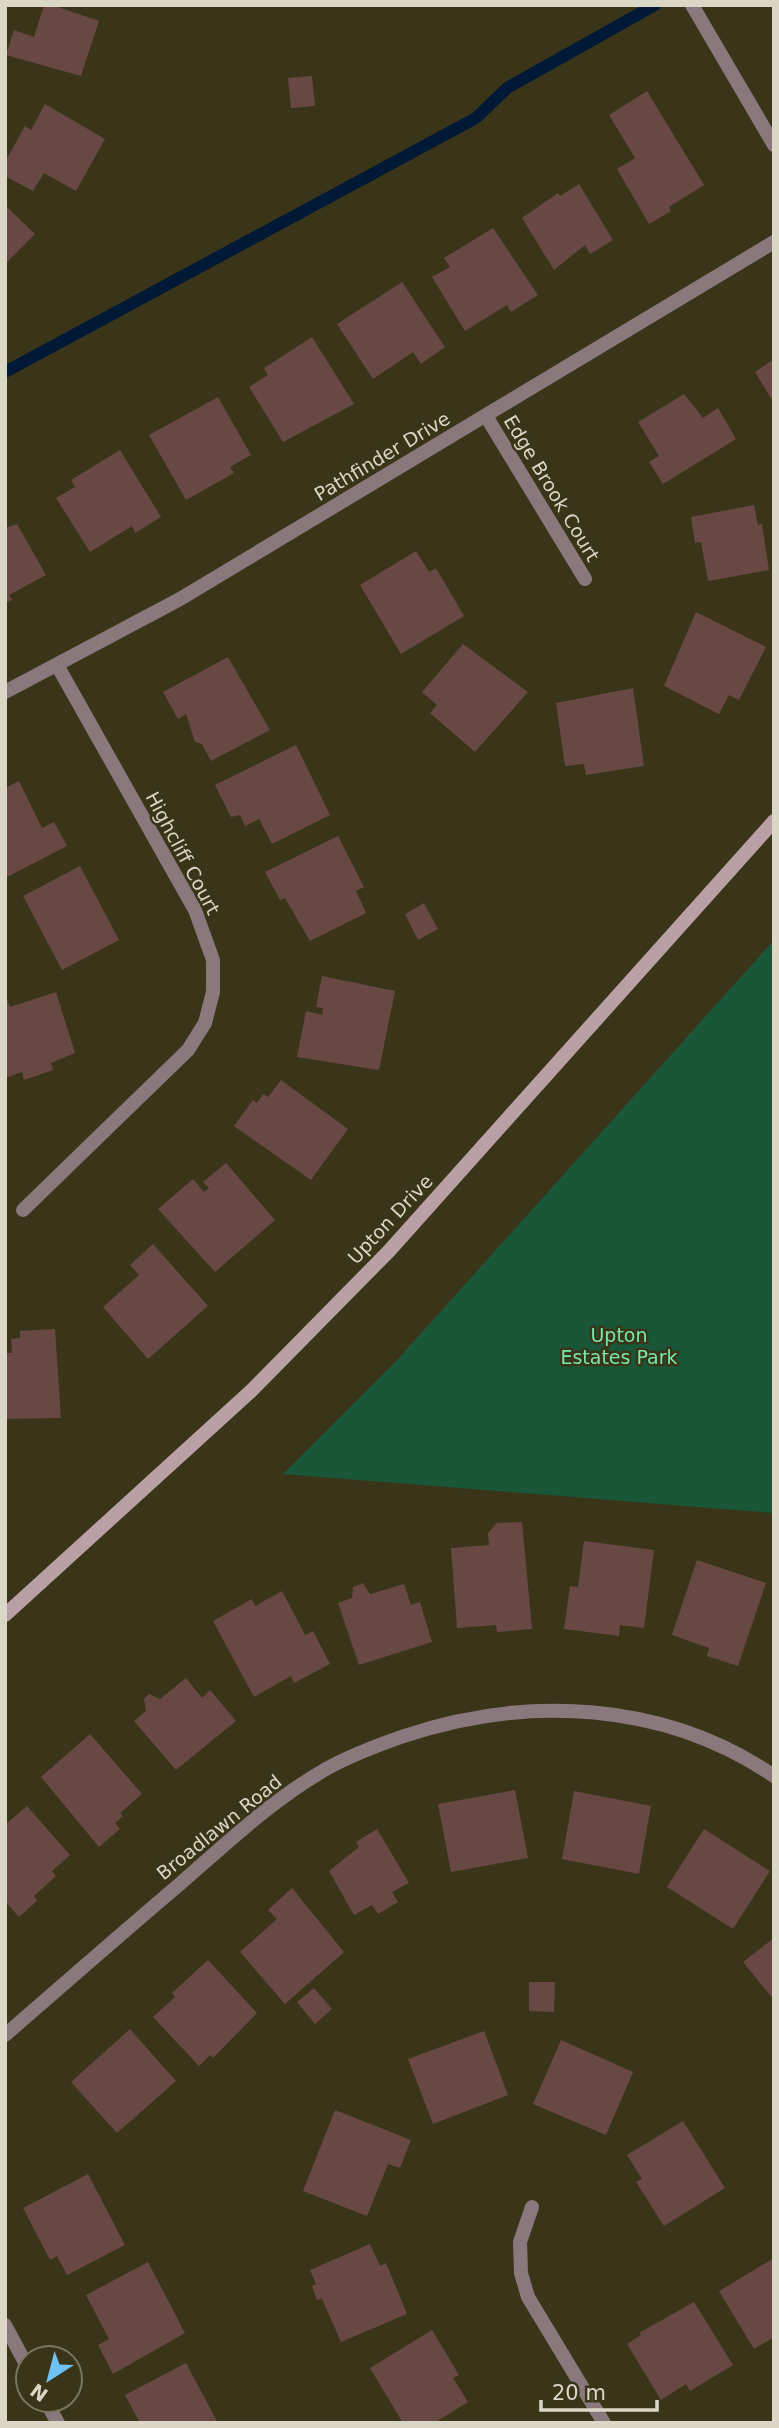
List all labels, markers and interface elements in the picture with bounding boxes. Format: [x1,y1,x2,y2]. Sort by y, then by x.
street label: Pathfinder Drive [310,407,454,505]
street label: Edge Brook Court [500,411,604,565]
street label: Highcliff Court [141,788,225,918]
street label: Upton Drive [343,1170,437,1268]
park label: Upton Estates Park [560,1324,678,1368]
street label: Broadlawn Road [152,1770,286,1884]
north arrow [14,2344,84,2414]
scale bar [541,2368,656,2412]
text: N [26,2379,52,2406]
text: 20 m [552,2381,606,2405]

